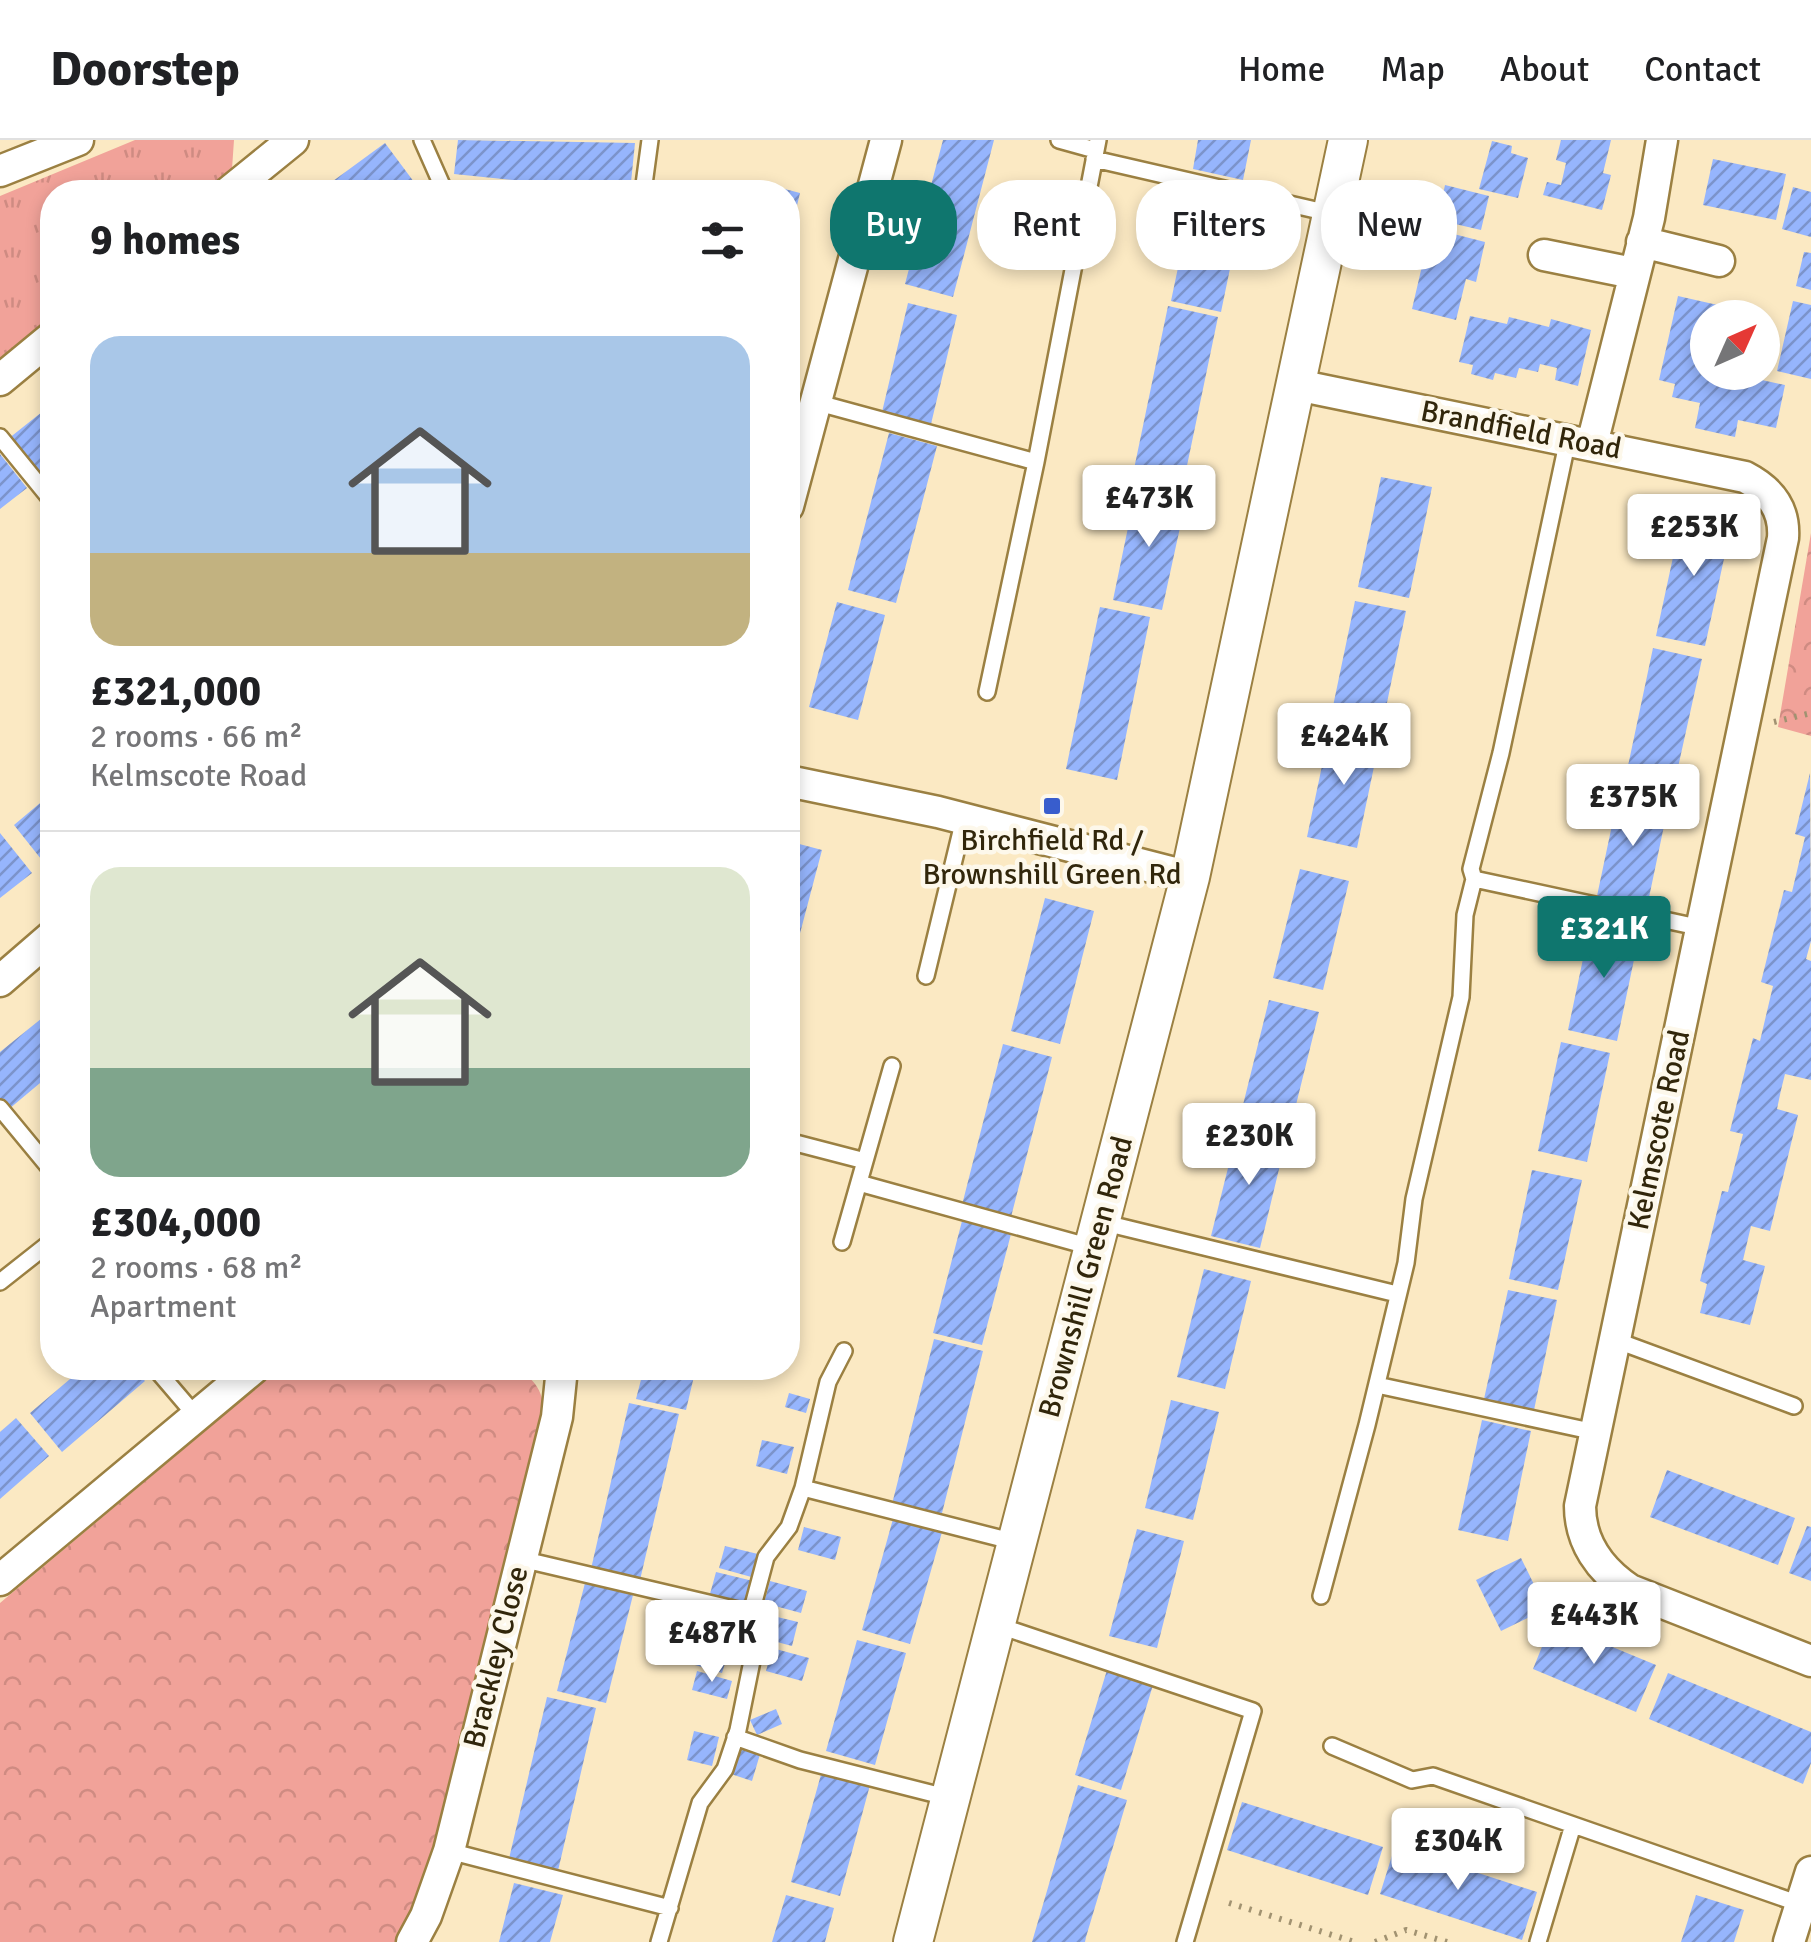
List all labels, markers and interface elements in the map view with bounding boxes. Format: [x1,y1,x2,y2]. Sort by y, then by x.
text: Doorstep [50,40,240,99]
text: Home [1238,48,1325,91]
text: Map [1380,48,1445,91]
text: About [1500,48,1589,91]
text: Contact [1644,48,1761,91]
chip: Buy [830,180,957,270]
chip: Rent [977,180,1116,270]
chip: Filters [1136,180,1301,270]
chip: New [1321,180,1457,270]
icon: filters [695,213,750,268]
text: 9 homes [90,215,240,266]
north arrow [1690,300,1780,390]
map controls [1690,300,1780,390]
street label: Brandfield Road [1417,392,1625,468]
icon: home [330,401,510,581]
pin: £473K [1079,465,1219,550]
text: £473K [1105,478,1193,517]
pin: £253K [1624,494,1764,579]
text: £253K [1650,507,1738,546]
text: £321,000 [90,666,261,717]
pin: £424K [1274,703,1414,788]
text: £424K [1300,716,1388,755]
text: 2 rooms · 66 m² [90,717,303,756]
text: Kelmscote Road [90,756,307,795]
pin: £375K [1563,764,1703,849]
text: £375K [1589,777,1677,816]
marker: Birchfield Rd / Brownshill Green Rd [1041,795,1063,817]
place label: Birchfield Rd / Brownshill Green Rd [922,822,1182,893]
pin: £321K [1534,896,1674,981]
text: £321K [1560,909,1648,948]
icon: home [330,932,510,1112]
street label: Kelmscote Road [1620,1027,1698,1233]
pin: £230K [1179,1103,1319,1188]
text: £230K [1205,1116,1293,1155]
street label: Brownshill Green Road [1031,1132,1141,1422]
text: £304,000 [90,1197,261,1248]
text: 2 rooms · 68 m² [90,1248,303,1287]
text: Apartment [90,1287,237,1326]
street label: Brackley Close [455,1562,537,1752]
pin: £443K [1524,1582,1664,1667]
text: £443K [1550,1595,1638,1634]
pin: £487K [642,1600,782,1685]
text: £487K [668,1613,756,1652]
pin: £304K [1388,1808,1528,1893]
text: £304K [1414,1821,1502,1860]

